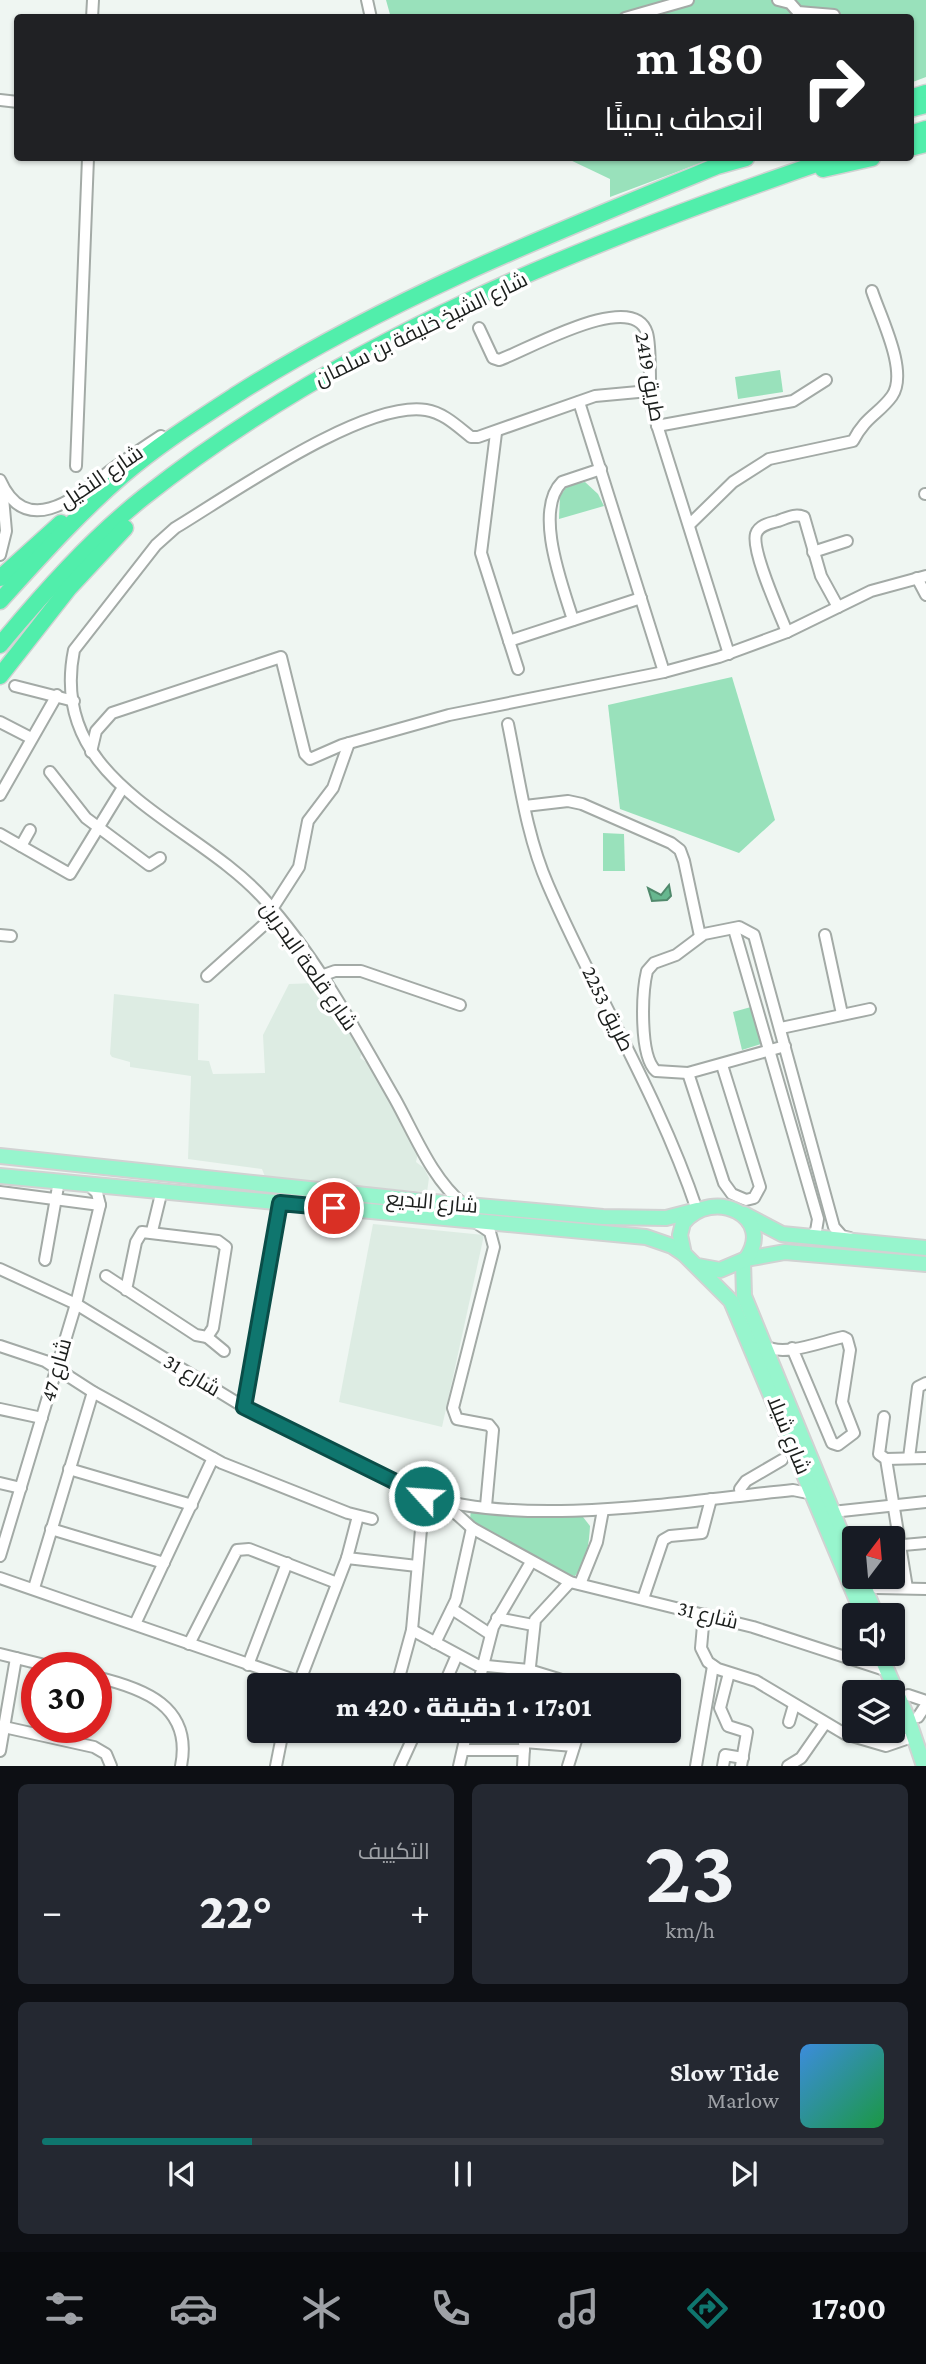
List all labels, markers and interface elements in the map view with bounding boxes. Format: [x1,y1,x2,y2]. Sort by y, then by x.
text: 180 m [636,30,764,85]
icon: right [788,42,879,133]
text: انعطف يمينًا [604,101,764,137]
street label: شارع الشيخ خليفة بن سلمان [311,267,532,393]
street label: طريق 2419 [629,330,670,424]
street label: شارع النخيل [55,440,149,515]
street label: شارع قلعة البحرين [254,897,362,1036]
street label: طريق 2253 [576,963,639,1056]
pin [304,1178,364,1238]
street label: شارع البديع [385,1186,479,1220]
icon: arrive [315,1189,353,1227]
street label: شارع 47 [36,1336,78,1405]
street label: شارع 31 [158,1349,225,1403]
street label: شارع شيلا [761,1392,816,1478]
position arrow [387,1459,461,1533]
north arrow [842,1526,905,1589]
map controls [842,1526,905,1743]
street label: شارع 31 [675,1596,741,1636]
button: sound [842,1603,905,1666]
speed limit sign: 30 [21,1652,112,1743]
button: layers [842,1680,905,1743]
text: 17:01 · 1 دقيقة · 420 m [337,1693,591,1722]
text: 23 [645,1820,735,1922]
text: التكييف [358,1838,430,1864]
text: 22° [199,1881,273,1939]
text: − [42,1890,62,1932]
text: + [410,1890,430,1932]
text: km/h [665,1917,715,1943]
text: Slow Tide [670,2058,779,2087]
text: Marlow [707,2087,779,2113]
icon: previous [163,2155,201,2193]
icon: pause [444,2155,482,2193]
icon: next [725,2155,763,2193]
icon: filters [40,2284,89,2333]
icon: car [169,2284,218,2333]
icon: climate [297,2284,346,2333]
icon: phone [426,2284,475,2333]
icon: music [554,2284,603,2333]
icon: directions [683,2284,732,2333]
text: 17:00 [812,2290,886,2326]

